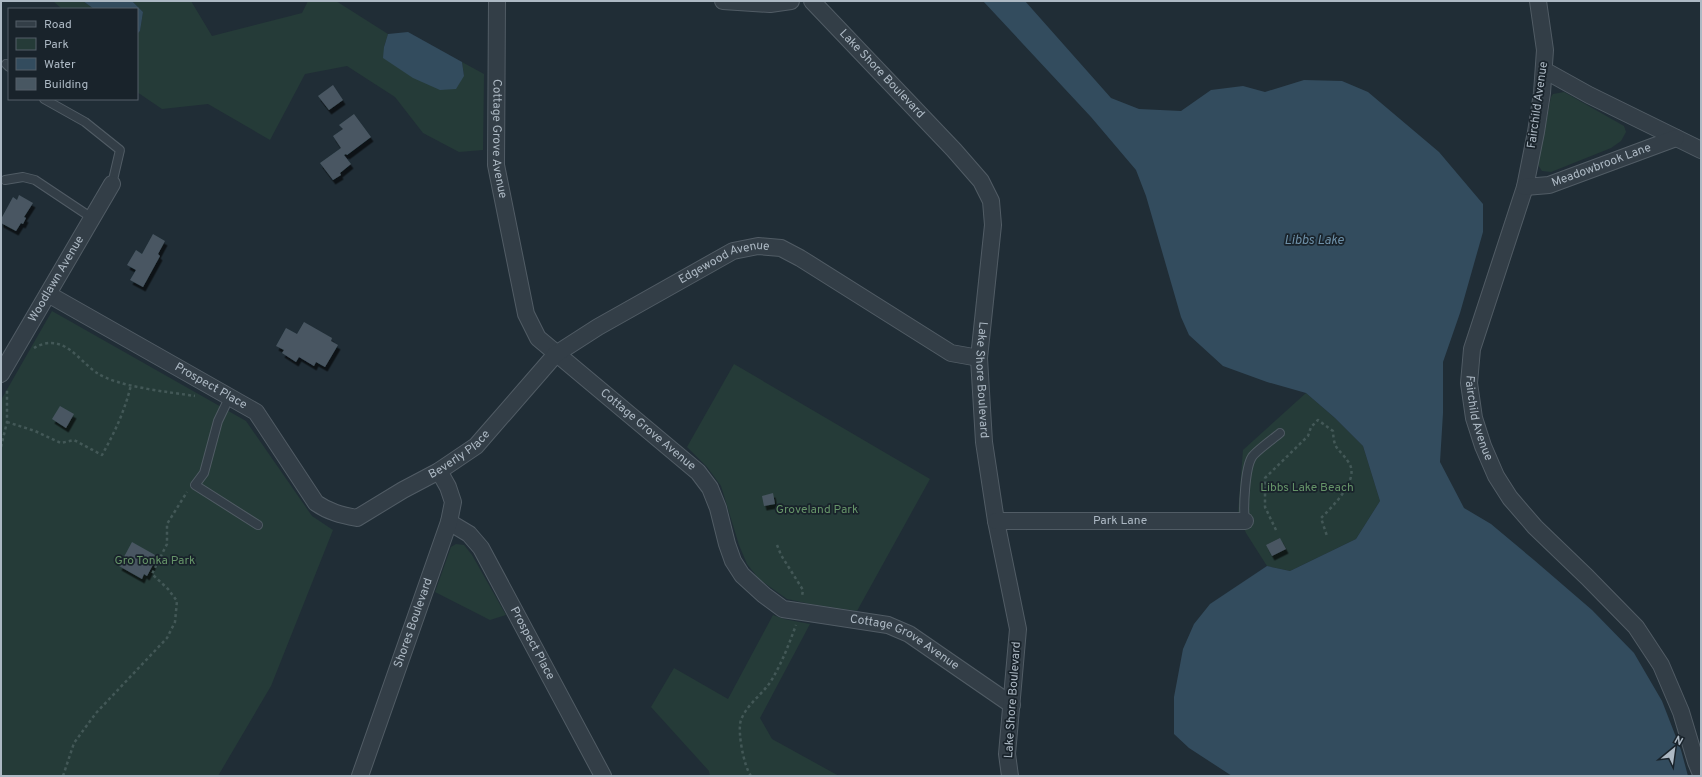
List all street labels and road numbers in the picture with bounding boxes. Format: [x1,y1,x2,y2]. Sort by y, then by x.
street label: Lake Shore Boulevard [835,26,928,122]
street label: Fairchild Avenue [1524,60,1552,150]
street label: Cottage Grove Avenue [488,79,511,200]
street label: Meadowbrook Lane [1549,140,1653,191]
street label: Woodlawn Avenue [25,233,88,325]
street label: Edgewood Avenue [676,238,770,288]
street label: Lake Shore Boulevard [971,321,992,439]
street label: Prospect Place [172,359,250,413]
street label: Fairchild Avenue [1461,375,1496,463]
street label: Cottage Grove Avenue [597,385,699,475]
street label: Beverly Place [426,427,494,483]
street label: Park Lane [1093,513,1147,529]
street label: Shores Boulevard [390,576,437,670]
street label: Prospect Place [506,604,558,683]
street label: Cottage Grove Avenue [849,611,962,674]
street label: Lake Shore Boulevard [1001,641,1025,759]

